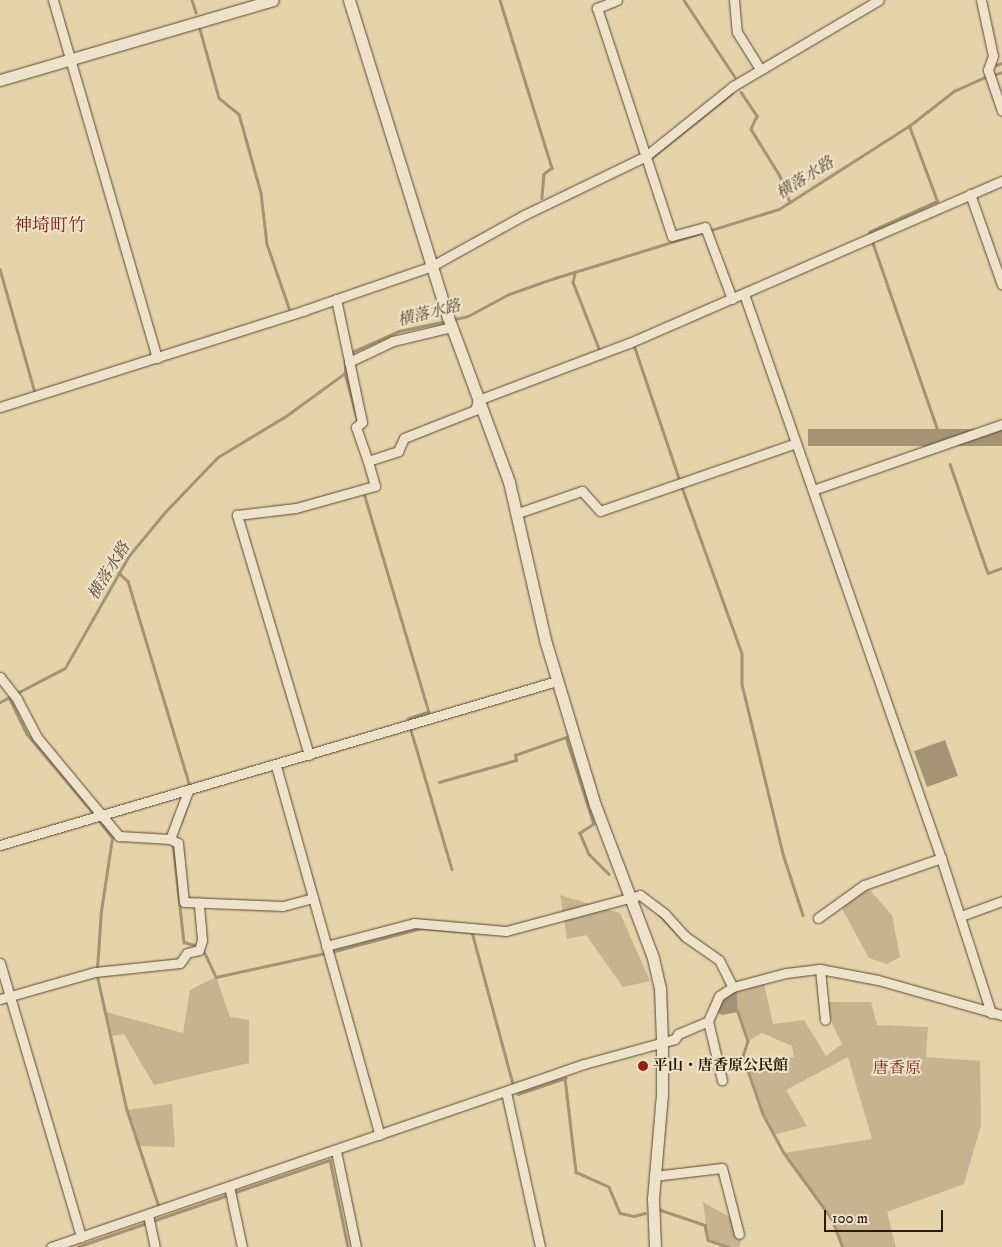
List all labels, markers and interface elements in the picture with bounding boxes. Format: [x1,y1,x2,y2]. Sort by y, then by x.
water label: 横落水路 [773,153,837,203]
district label: 神埼町竹 [14,215,86,237]
water label: 横落水路 [396,296,462,330]
water label: 横落水路 [84,539,134,603]
place label: 平山・唐香原公民館 [653,1057,788,1075]
district label: 唐香原 [873,1058,921,1078]
marker: 平山・唐香原公民館 [637,1060,649,1072]
scale bar [827,1200,946,1232]
text: 100 m [832,1209,868,1228]

